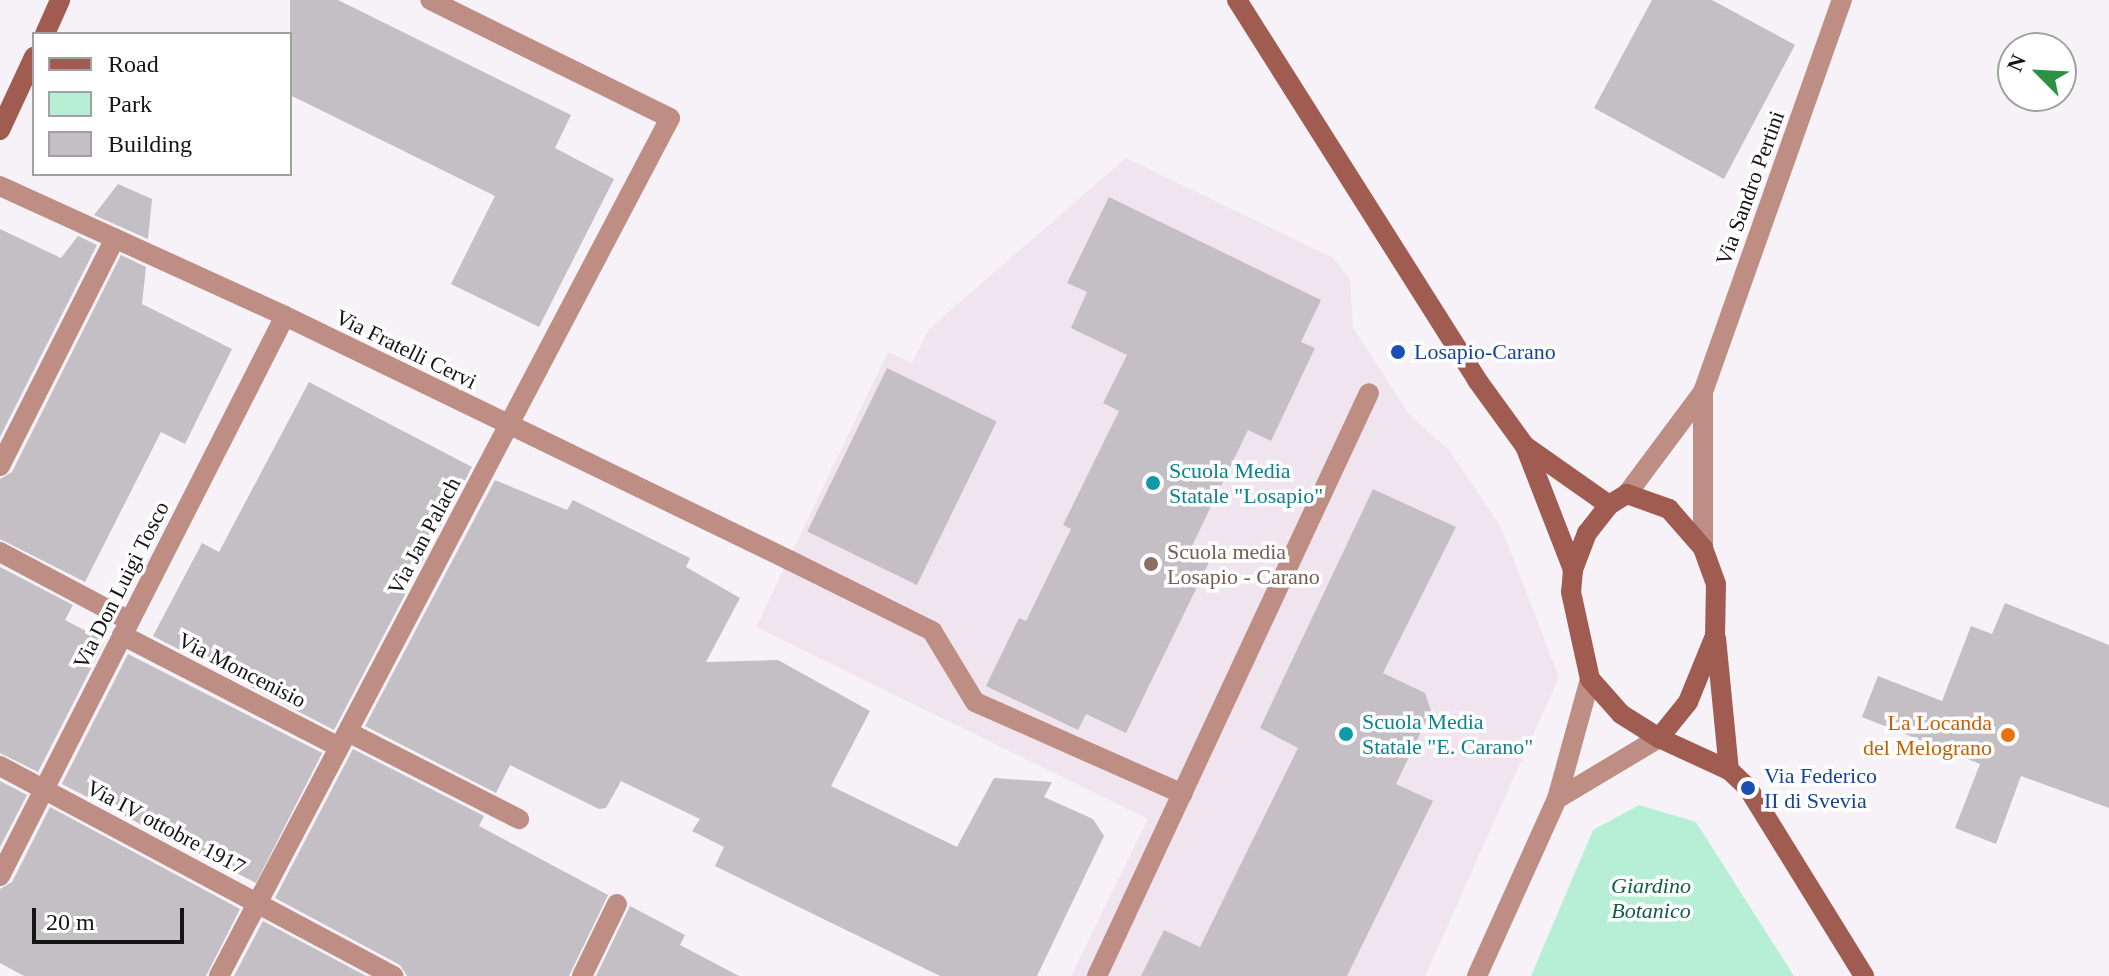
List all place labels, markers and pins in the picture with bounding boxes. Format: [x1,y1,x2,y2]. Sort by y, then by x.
place label: Losapio-Carano [1414,339,1556,365]
marker: Losapio-Carano [1389,343,1407,361]
place label: Scuola Media Statale "Losapio" [1169,457,1323,508]
marker: Scuola Media Statale "Losapio" [1144,474,1162,492]
place label: Scuola media Losapio - Carano [1167,538,1320,590]
marker: Scuola media Losapio - Carano [1142,555,1160,573]
place label: Scuola Media Statale "E. Carano" [1362,708,1533,760]
place label: La Locanda del Melograno [1863,709,1992,760]
marker: Scuola Media Statale "E. Carano" [1337,725,1355,743]
marker: La Locanda del Melograno [1999,726,2017,744]
place label: Via Federico II di Svevia [1764,762,1877,814]
marker: Via Federico II di Svevia [1739,779,1757,797]

